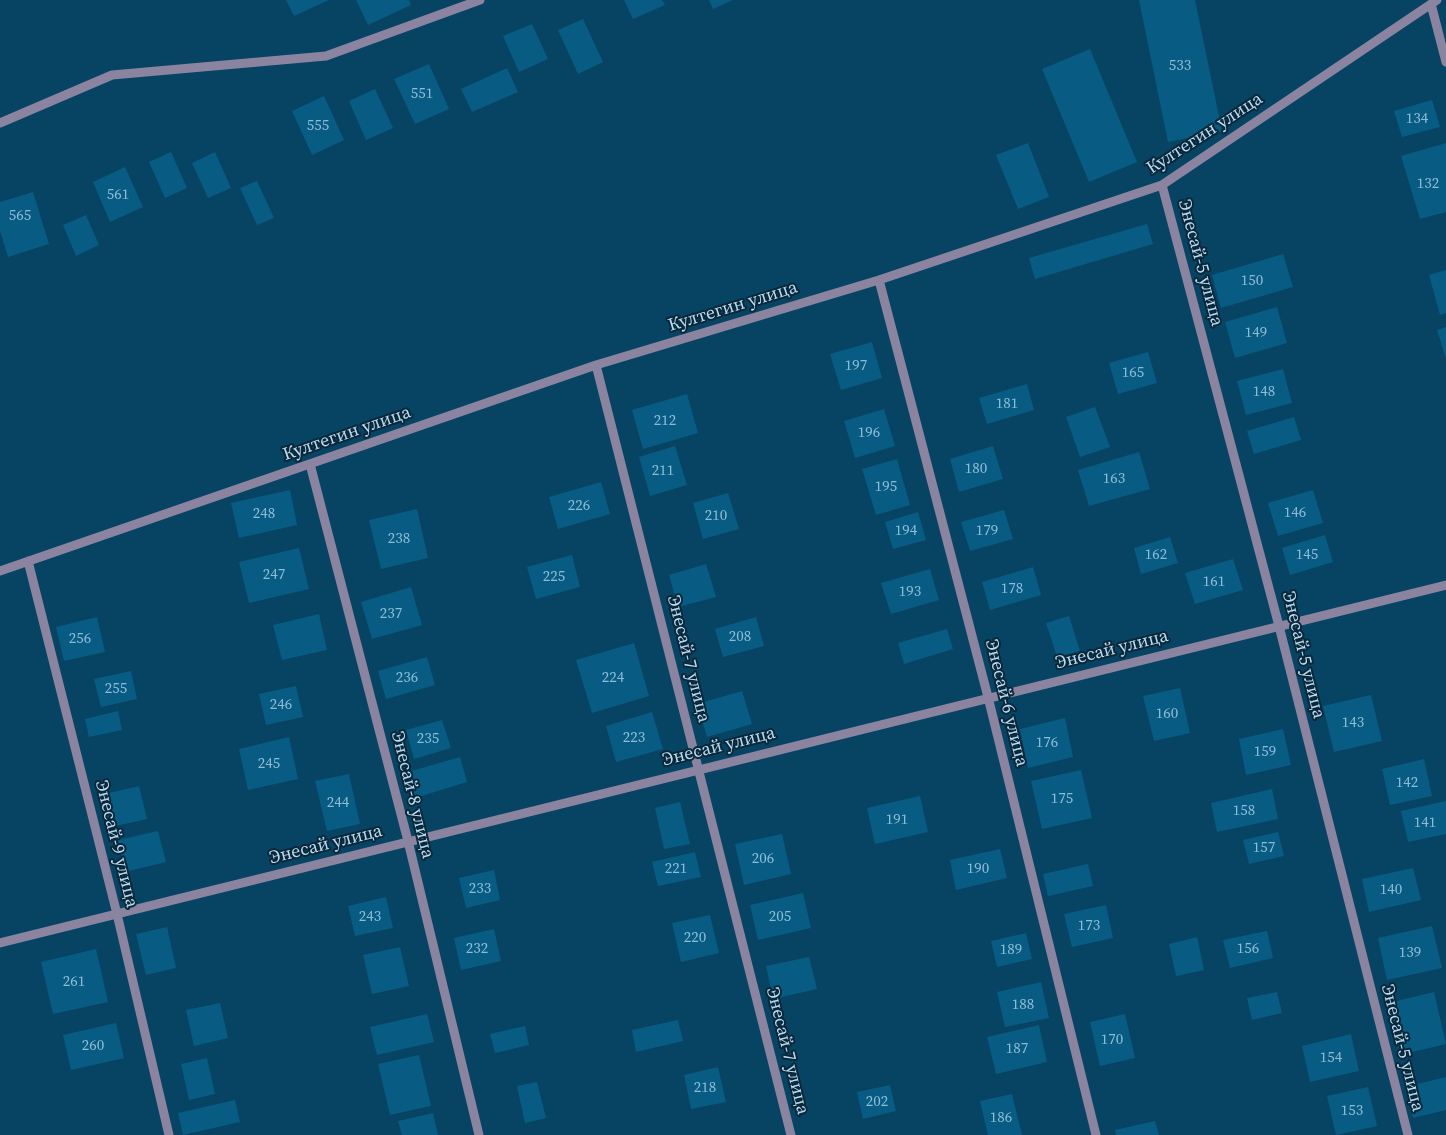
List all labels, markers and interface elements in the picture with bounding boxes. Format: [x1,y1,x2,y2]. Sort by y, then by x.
house number: 533 [1169,57,1191,75]
house number: 551 [411,85,433,103]
street label: Култегин улица [1143,88,1267,180]
house number: 134 [1406,110,1428,128]
house number: 555 [307,117,329,135]
house number: 132 [1417,175,1439,193]
house number: 561 [107,186,129,204]
street label: Энесай-5 улица [1173,197,1227,329]
house number: 565 [9,207,31,225]
house number: 150 [1241,272,1263,290]
street label: Култегин улица [666,277,800,337]
house number: 149 [1245,324,1267,342]
house number: 197 [845,357,867,375]
house number: 165 [1122,364,1144,382]
house number: 148 [1253,383,1275,401]
house number: 181 [996,395,1018,413]
street label: Култегин улица [280,402,414,466]
house number: 212 [654,412,676,430]
house number: 196 [858,424,880,442]
house number: 180 [965,460,987,478]
house number: 211 [652,462,674,480]
house number: 163 [1103,470,1125,488]
house number: 195 [875,478,897,496]
house number: 226 [568,497,590,515]
house number: 146 [1284,504,1306,522]
house number: 248 [253,505,275,523]
house number: 210 [705,507,727,525]
house number: 194 [895,522,917,540]
house number: 179 [976,522,998,540]
house number: 238 [388,530,410,548]
house number: 162 [1145,546,1167,564]
house number: 145 [1296,546,1318,564]
house number: 247 [263,566,285,584]
house number: 225 [543,568,565,586]
house number: 161 [1203,573,1225,591]
house number: 178 [1001,580,1023,598]
house number: 193 [899,583,921,601]
street label: Энесай-5 улица [1277,589,1329,721]
street label: Энесай-7 улица [662,593,714,725]
house number: 237 [380,605,402,623]
street label: Энесай улица [1053,626,1171,674]
house number: 208 [729,628,751,646]
house number: 256 [69,630,91,648]
street label: Энесай-6 улица [980,637,1032,769]
house number: 236 [396,669,418,687]
house number: 224 [602,669,624,687]
house number: 255 [105,680,127,698]
house number: 246 [270,696,292,714]
house number: 160 [1156,705,1178,723]
house number: 143 [1342,714,1364,732]
street label: Энесай улица [660,723,778,771]
street label: Энесай-8 улица [386,729,438,861]
house number: 223 [623,729,645,747]
house number: 235 [417,730,439,748]
house number: 176 [1036,734,1058,752]
house number: 159 [1254,743,1276,761]
house number: 245 [258,755,280,773]
house number: 142 [1396,774,1418,792]
street label: Энесай-9 улица [90,778,142,910]
house number: 175 [1051,790,1073,808]
house number: 244 [327,794,349,812]
house number: 158 [1233,802,1255,820]
house number: 191 [886,811,908,829]
house number: 141 [1414,814,1436,832]
street label: Энесай улица [267,821,385,869]
house number: 157 [1253,839,1275,857]
house number: 206 [752,850,774,868]
house number: 221 [665,860,687,878]
house number: 190 [967,860,989,878]
house number: 233 [469,880,491,898]
house number: 140 [1380,881,1402,899]
house number: 243 [359,908,381,926]
house number: 205 [769,908,791,926]
house number: 173 [1078,917,1100,935]
house number: 220 [684,929,706,947]
house number: 232 [466,940,488,958]
house number: 156 [1237,940,1259,958]
house number: 189 [1000,941,1022,959]
house number: 139 [1399,944,1421,962]
house number: 261 [63,973,85,991]
street label: Энесай-5 улица [1376,982,1428,1114]
street label: Энесай-7 улица [761,985,813,1117]
house number: 188 [1012,996,1034,1014]
house number: 170 [1101,1031,1123,1049]
house number: 260 [82,1037,104,1055]
house number: 187 [1006,1040,1028,1058]
house number: 154 [1320,1049,1342,1067]
house number: 218 [694,1079,716,1097]
house number: 202 [866,1093,888,1111]
house number: 153 [1341,1102,1363,1120]
house number: 186 [990,1109,1012,1127]

